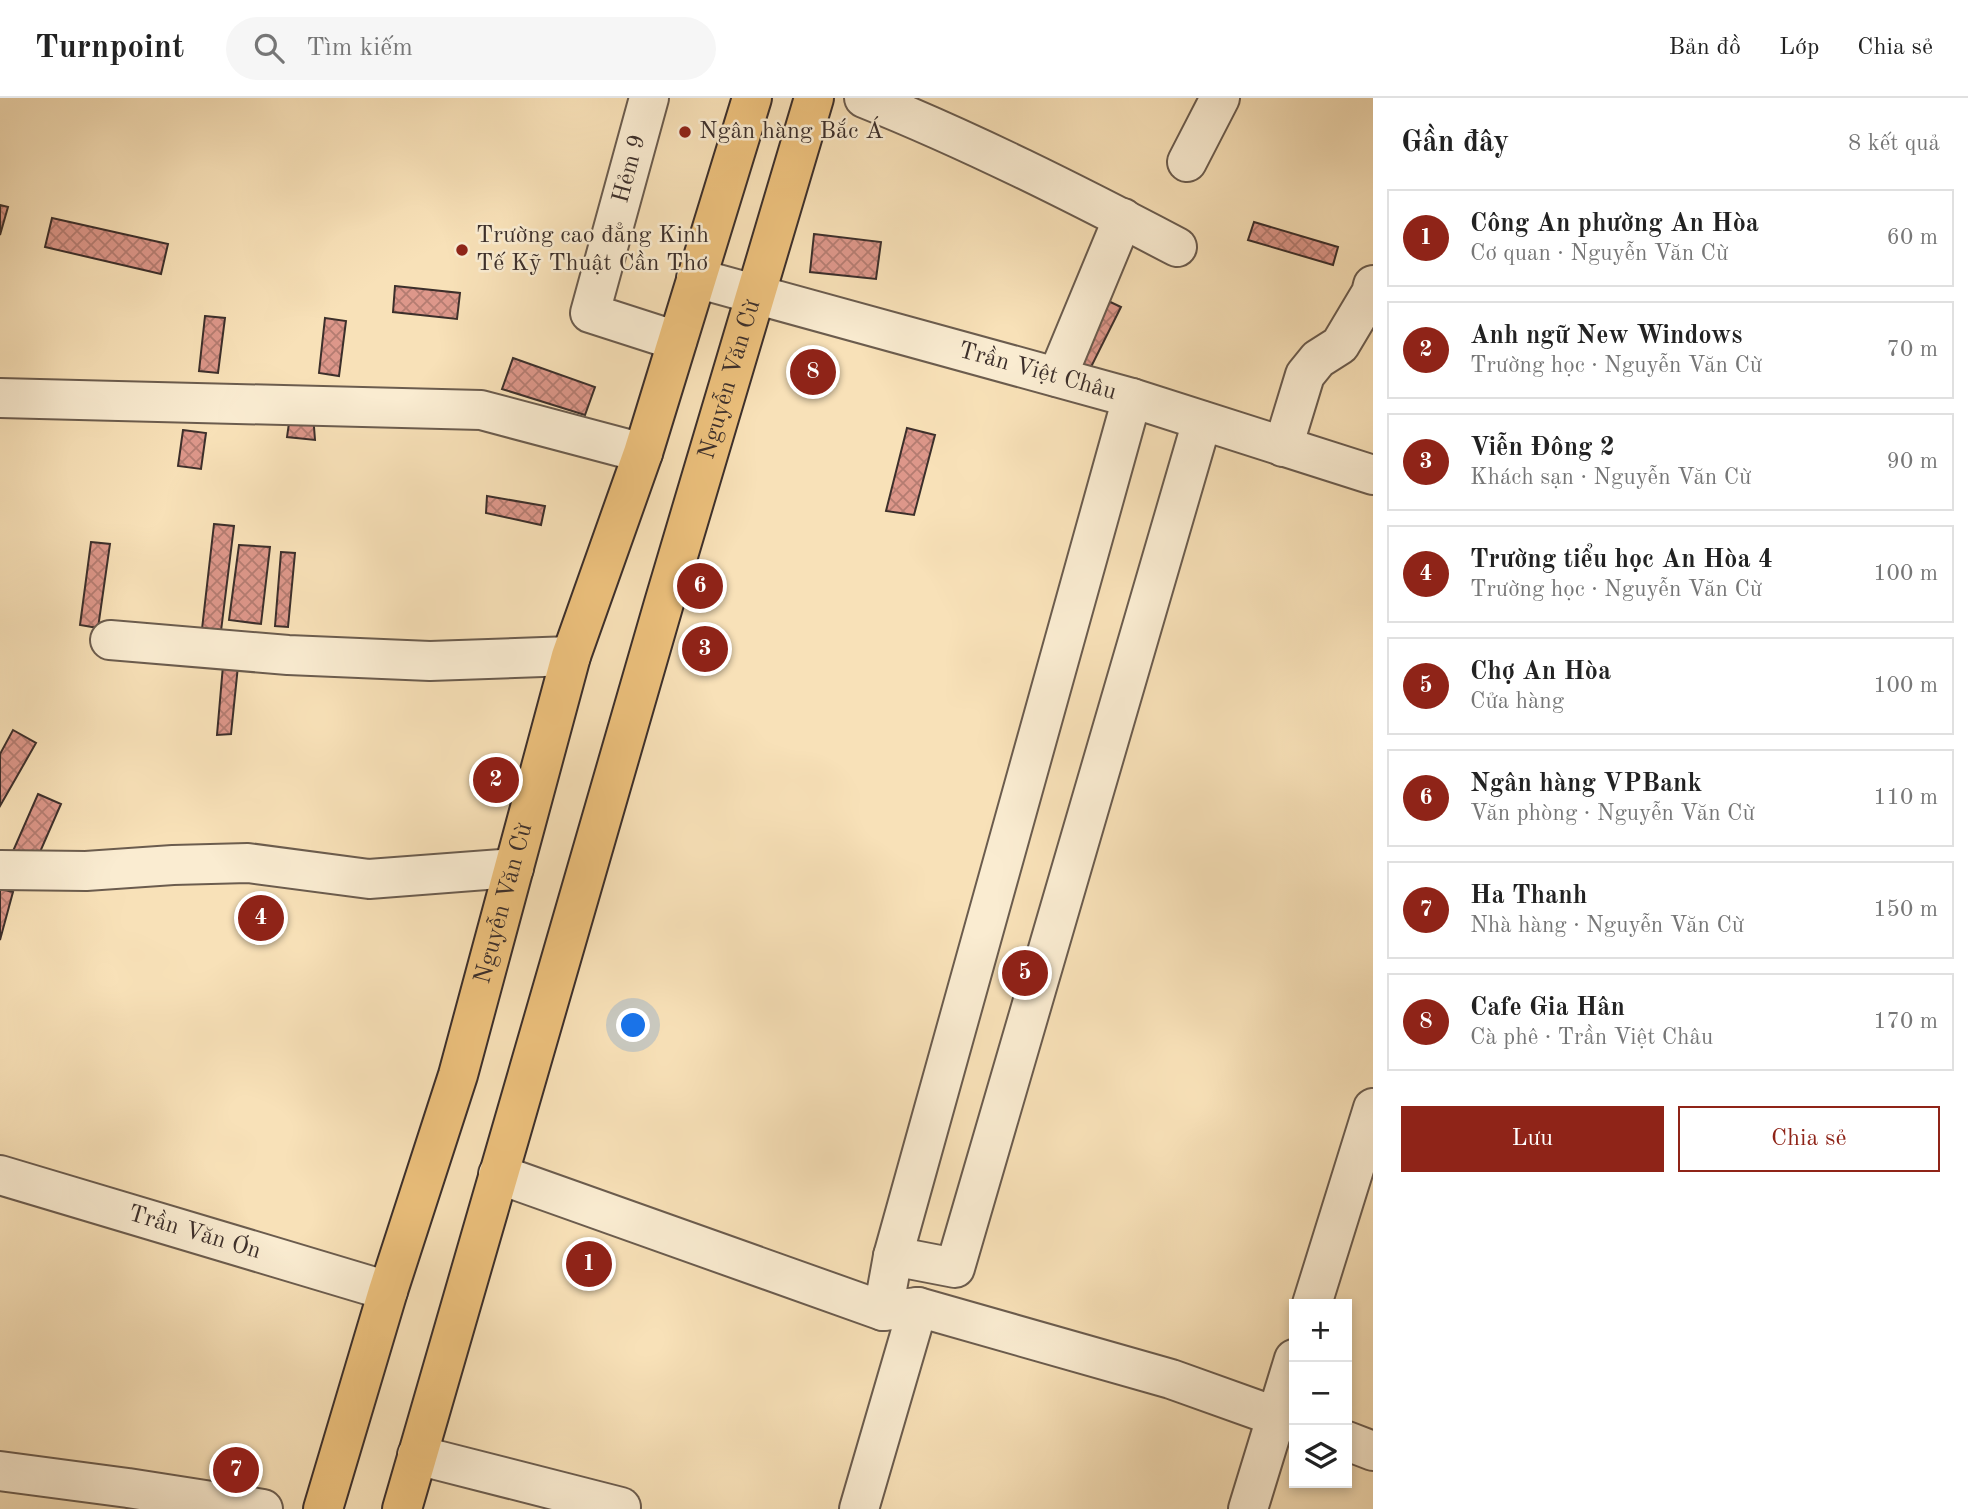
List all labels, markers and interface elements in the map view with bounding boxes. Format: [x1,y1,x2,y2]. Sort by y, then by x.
search box [226,17,716,80]
icon: search [250,29,288,67]
text: Turnpoint [35,32,184,65]
text: Tìm kiếm [306,35,413,61]
text: Bản đồ [1668,36,1741,60]
text: Lớp [1779,36,1819,60]
text: Chia sẻ [1857,36,1933,60]
place label: Ngân hàng Bắc Á [699,116,883,144]
marker: Ngân hàng Bắc Á [677,124,693,140]
text: Gần đây [1401,128,1509,158]
street label: Hẻm 9 [609,132,651,206]
text: 8 kết quả [1848,132,1940,155]
text: Công An phường An Hòa [1470,211,1759,237]
place label: Trường cao đẳng Kinh Tế Kỹ Thuật Cần Thơ [476,222,709,276]
text: 1 [1419,226,1433,249]
text: 60 m [1887,226,1938,249]
marker: Trường cao đẳng Kinh Tế Kỹ Thuật Cần Thơ [454,242,470,258]
text: Cơ quan · Nguyễn Văn Cừ [1470,242,1728,265]
street label: Nguyễn Văn Cừ [695,297,765,462]
text: Anh ngữ New Windows [1470,323,1742,349]
text: 2 [1419,338,1433,361]
text: 70 m [1887,338,1938,361]
street label: Trần Việt Châu [956,339,1119,405]
pin: 8 [790,346,836,398]
text: Trường học · Nguyễn Văn Cừ [1470,354,1762,377]
text: Viễn Đông 2 [1470,435,1615,461]
text: 3 [1419,450,1433,473]
text: 90 m [1887,450,1938,473]
text: Khách sạn · Nguyễn Văn Cừ [1470,466,1751,489]
text: Trường tiểu học An Hòa 4 [1470,547,1773,573]
pin: 6 [677,560,723,612]
text: 4 [1419,562,1433,585]
text: 100 m [1873,562,1938,585]
text: Trường học · Nguyễn Văn Cừ [1470,578,1762,601]
pin: 3 [682,623,728,675]
text: Chợ An Hòa [1470,659,1611,685]
text: 5 [1419,674,1433,697]
text: 100 m [1873,674,1938,697]
text: Cửa hàng [1470,690,1564,713]
pin: 2 [473,754,519,806]
text: Ngân hàng VPBank [1470,771,1702,797]
text: 6 [1419,786,1433,809]
text: 110 m [1873,786,1938,809]
text: Văn phòng · Nguyễn Văn Cừ [1470,802,1755,825]
street label: Nguyễn Văn Cừ [471,821,537,986]
text: Ha Thanh [1470,883,1587,909]
pin: 4 [238,892,284,944]
text: 7 [1419,898,1433,921]
text: 150 m [1873,898,1938,921]
text: Nhà hàng · Nguyễn Văn Cừ [1470,914,1744,937]
pin: 5 [1002,947,1048,999]
text: Cafe Gia Hân [1470,995,1625,1021]
your location [616,1008,650,1042]
text: 8 [1419,1010,1433,1033]
text: 170 m [1873,1010,1938,1033]
text: Cà phê · Trần Việt Châu [1470,1026,1713,1049]
button: Lưu [1401,1106,1664,1172]
button: Chia sẻ [1678,1106,1940,1172]
street label: Trần Văn Ơn [125,1202,264,1264]
pin: 1 [566,1238,612,1290]
map controls [1289,1299,1352,1488]
button: + [1289,1299,1352,1362]
button: − [1289,1362,1352,1425]
button: layers [1289,1425,1352,1488]
pin: 7 [213,1444,259,1496]

